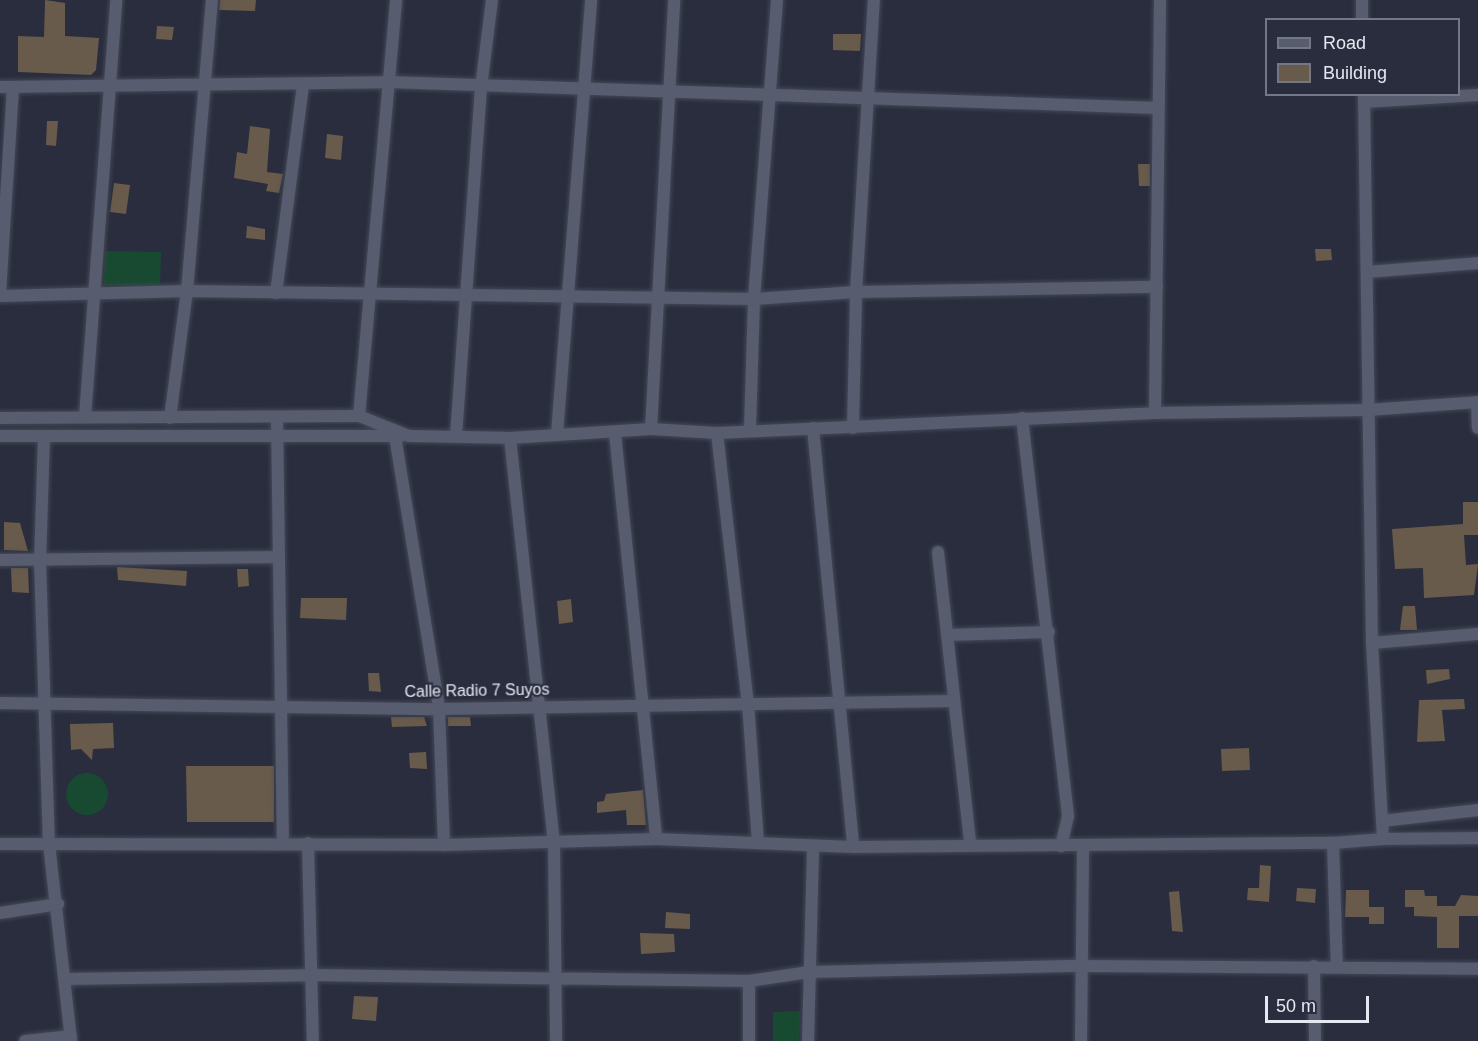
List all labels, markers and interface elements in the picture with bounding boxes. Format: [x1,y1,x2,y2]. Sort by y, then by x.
legend [1265,18,1460,96]
text: Road [1323,33,1366,53]
text: Building [1323,63,1387,83]
street label: Calle Radio 7 Suyos [404,680,550,702]
scale bar [1268,984,1372,1022]
text: 50 m [1276,996,1316,1016]

